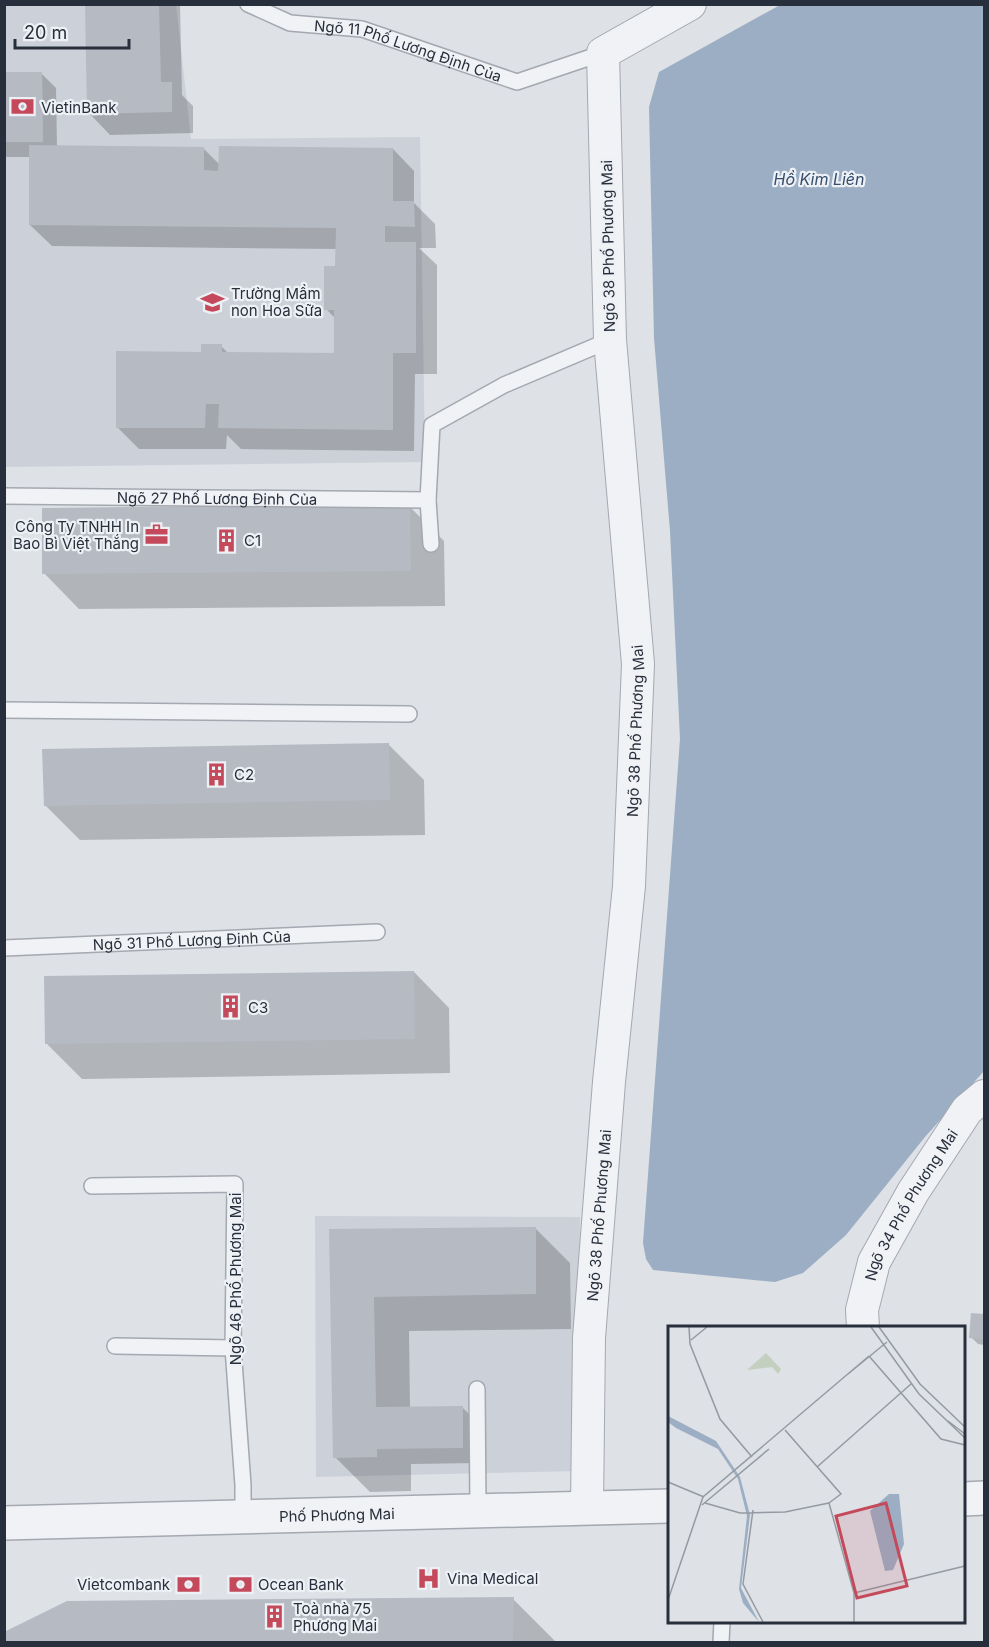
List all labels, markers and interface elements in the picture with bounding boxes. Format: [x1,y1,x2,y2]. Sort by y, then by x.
scale bar [15,12,129,50]
street label: Ngõ 11 Phố Lương Định Của [313,16,504,86]
text: 20 m [24,22,67,43]
bank icon: VietinBank [10,94,36,120]
place label: VietinBank [41,98,117,117]
street label: Ngõ 38 Phố Phương Mai [597,160,619,332]
water label: Hồ Kim Liên [774,169,865,189]
place label: Trường Mầm non Hoa Sữa [231,284,322,320]
school or university icon: Trường Mầm non Hoa Sữa [200,289,226,315]
street label: Ngõ 27 Phố Lương Định Của [117,488,317,508]
place label: Công Ty TNHH In Bao Bì Việt Thắng [13,517,139,553]
office icon: Công Ty TNHH In Bao Bì Việt Thắng [144,522,170,548]
building icon: C1 [213,527,239,553]
place label: C1 [244,531,261,550]
street label: Ngõ 38 Phố Phương Mai [622,644,648,817]
building icon: C2 [203,761,229,787]
place label: C2 [234,765,254,784]
street label: Ngõ 31 Phố Lương Định Của [92,926,291,954]
building icon: C3 [217,994,243,1020]
place label: C3 [248,998,268,1017]
street label: Ngõ 34 Phố Phương Mai [860,1125,961,1283]
street label: Ngõ 38 Phố Phương Mai [582,1129,615,1302]
street label: Ngõ 46 Phố Phương Mai [226,1193,245,1365]
inset map [668,1326,965,1623]
street label: Phố Phương Mai [279,1504,395,1525]
hospital icon: Vina Medical [416,1565,442,1591]
place label: Vina Medical [447,1569,538,1588]
bank icon: Vietcombank [175,1571,201,1597]
bank icon: Ocean Bank [227,1571,253,1597]
place label: Vietcombank [77,1575,171,1594]
place label: Ocean Bank [258,1575,345,1594]
place label: Toà nhà 75 Phương Mai [293,1599,377,1635]
building icon: Toà nhà 75 Phương Mai [262,1604,288,1630]

